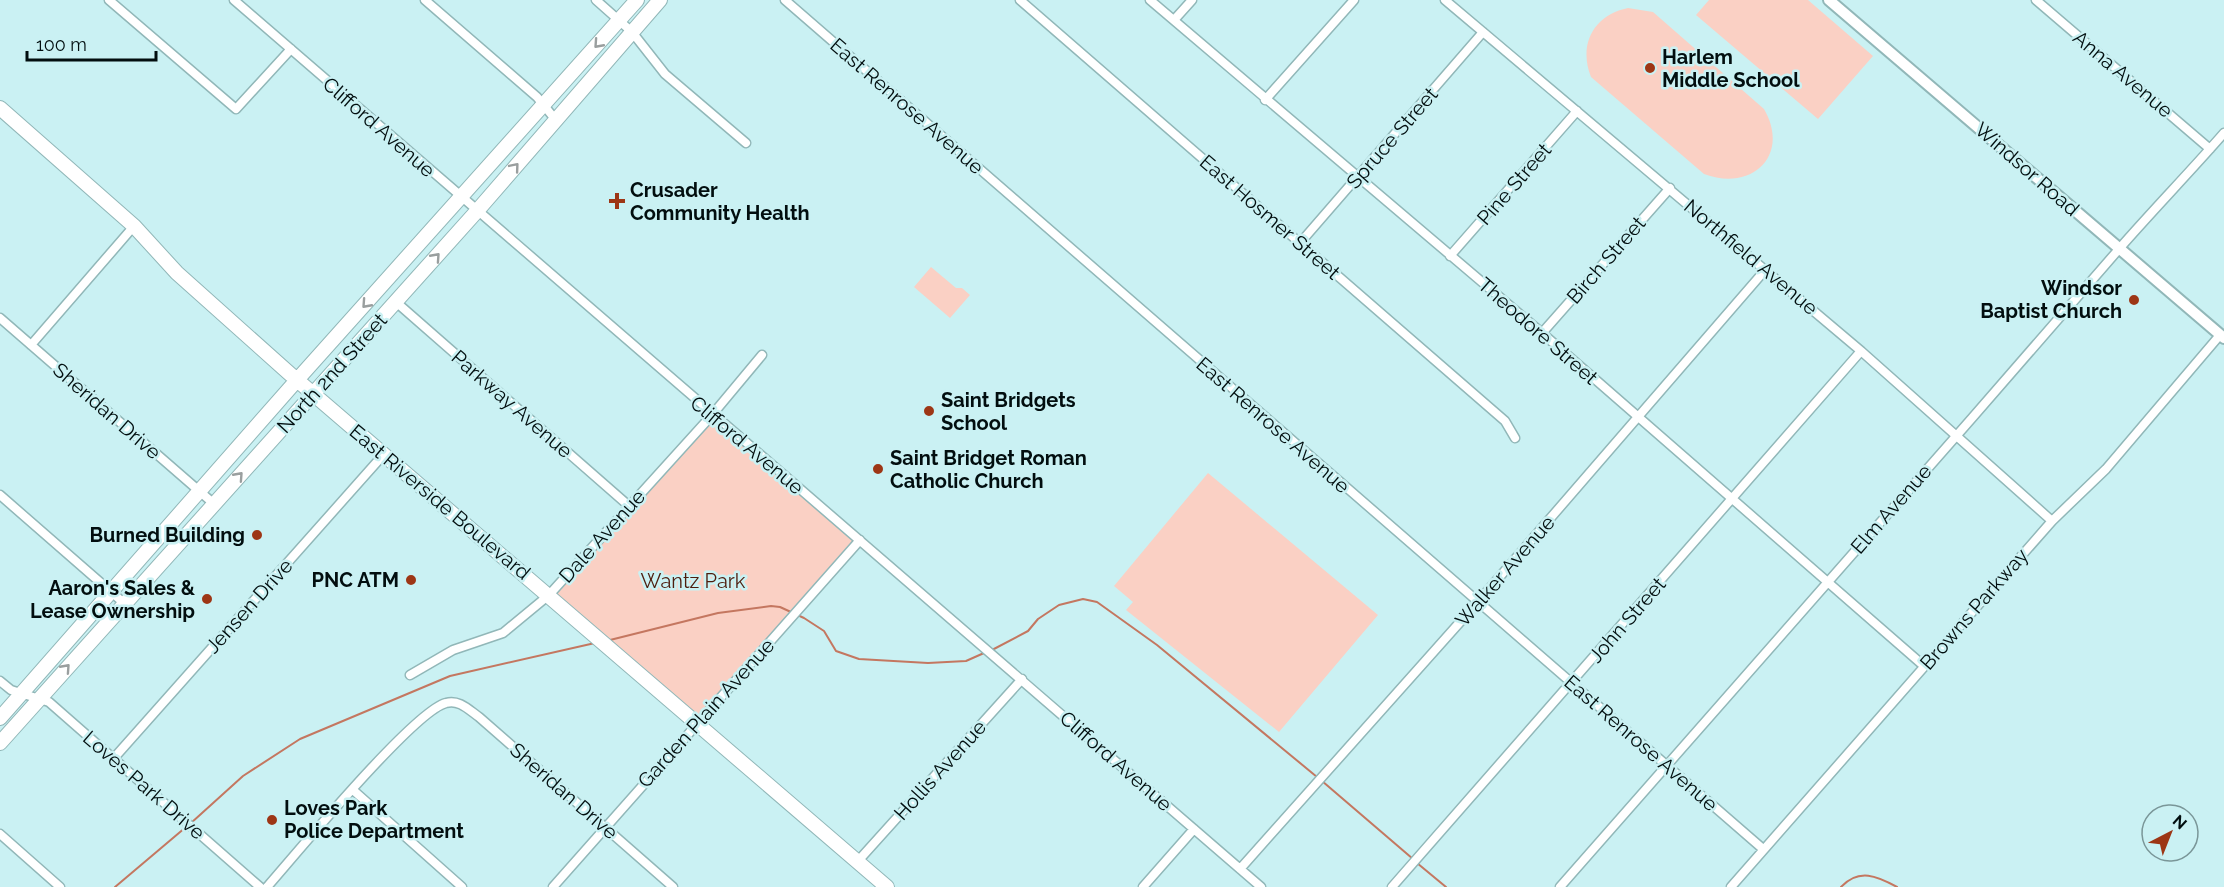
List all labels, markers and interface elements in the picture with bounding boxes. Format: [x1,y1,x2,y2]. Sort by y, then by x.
scale bar [27,24,156,62]
street label: Anna Avenue [2068,25,2178,123]
street label: East Renrose Avenue [825,33,989,179]
text: 100 m [36,34,87,55]
one-way arrow [594,37,605,48]
place label: Harlem Middle School [1662,45,1800,92]
marker: Harlem Middle School [1643,61,1657,75]
street label: Clifford Avenue [318,72,440,182]
street label: Spruce Street [1341,82,1443,194]
street label: Windsor Road [1970,117,2084,221]
street label: Pine Street [1472,138,1556,230]
street label: East Hosmer Street [1195,150,1345,285]
one-way arrow [507,163,518,174]
place label: Crusader Community Health [630,178,810,225]
marker: Crusader Community Health [608,192,626,210]
street label: Northfield Avenue [1679,194,1823,320]
street label: Birch Street [1562,211,1651,308]
one-way arrow [429,253,440,263]
street label: Theodore Street [1473,272,1603,390]
place label: Windsor Baptist Church [1980,276,2122,323]
marker: Windsor Baptist Church [2127,293,2141,307]
one-way arrow [362,297,373,308]
street label: North 2nd Street [272,308,392,438]
street label: Parkway Avenue [447,345,578,463]
street label: East Renrose Avenue [1191,352,1355,498]
street label: Sheridan Drive [48,358,166,464]
place label: Saint Bridgets School [941,388,1076,435]
street label: Clifford Avenue [685,391,809,500]
marker: Saint Bridgets School [922,404,936,418]
street label: East Riverside Boulevard [345,419,535,585]
place label: Saint Bridget Roman Catholic Church [890,446,1087,493]
street label: Elm Avenue [1846,459,1937,559]
marker: Saint Bridget Roman Catholic Church [871,462,885,476]
one-way arrow [232,472,243,483]
street label: Dale Avenue [554,484,650,587]
street label: Walker Avenue [1450,510,1560,631]
place label: Burned Building [89,523,245,547]
marker: Burned Building [250,528,264,542]
street label: Browns Parkway [1915,543,2033,674]
street label: Jensen Drive [200,554,298,658]
place label: PNC ATM [312,568,399,592]
park label: Wantz Park [641,569,746,593]
street label: John Street [1583,572,1671,668]
marker: PNC ATM [404,573,418,587]
place label: Aaron's Sales & Lease Ownership [30,576,196,623]
marker: Aaron's Sales & Lease Ownership [200,592,214,606]
street label: Garden Plain Avenue [633,633,779,793]
one-way arrow [59,664,70,675]
street label: East Renrose Avenue [1559,670,1723,816]
street label: Clifford Avenue [1055,706,1177,816]
street label: Hollis Avenue [889,715,991,825]
street label: Loves Park Drive [78,726,210,845]
street label: Sheridan Drive [505,738,623,844]
place label: Loves Park Police Department [284,796,464,843]
north arrow [2140,803,2200,863]
text: N [2169,811,2191,833]
marker: Loves Park Police Department [265,813,279,827]

